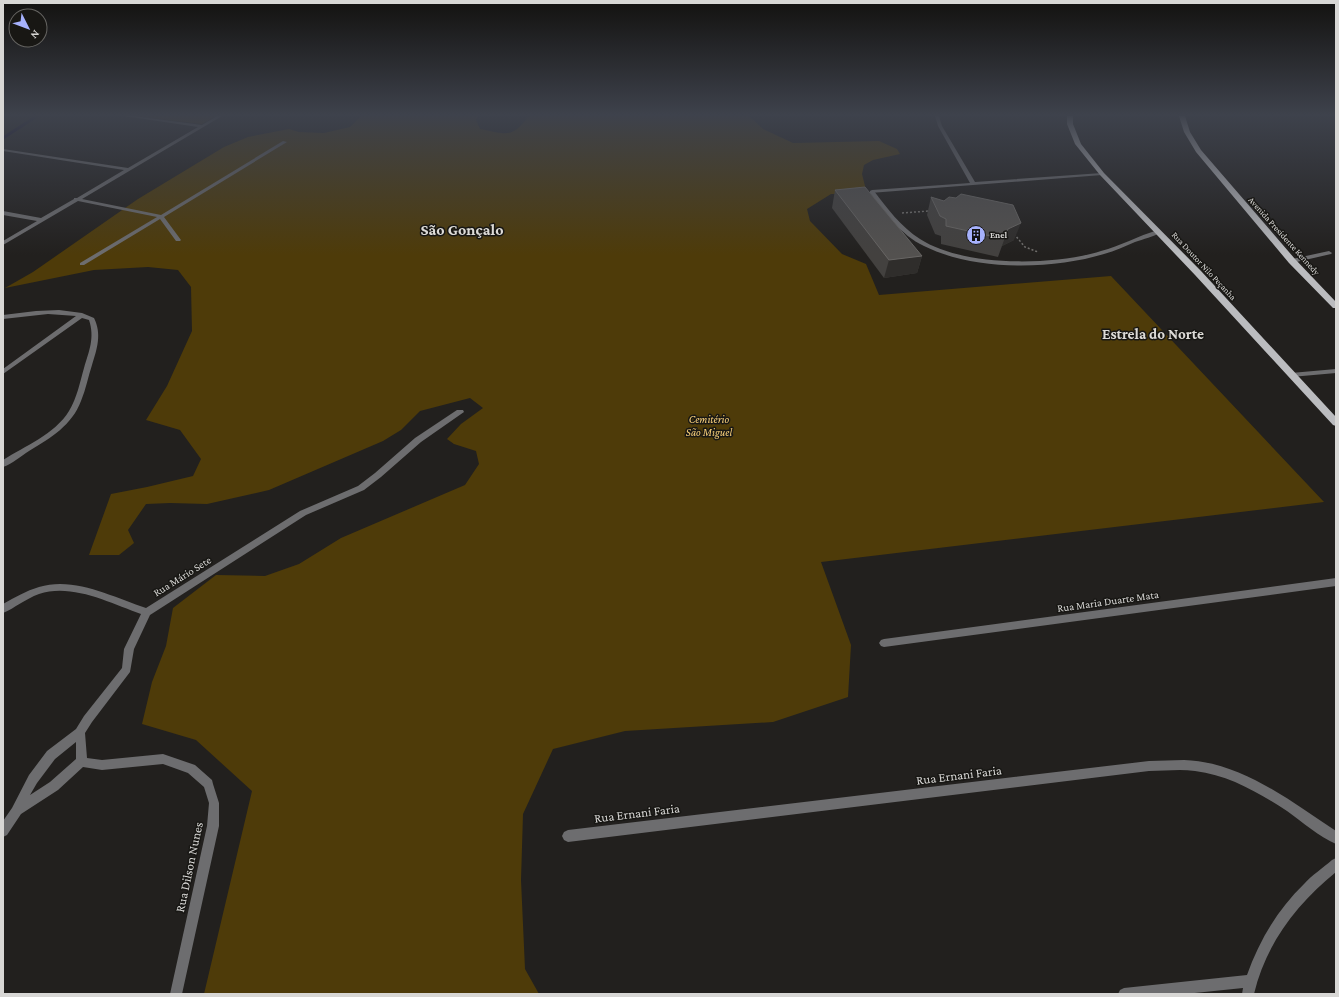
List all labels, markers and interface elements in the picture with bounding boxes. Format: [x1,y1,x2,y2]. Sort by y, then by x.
north arrow [8,8,48,48]
text: N [28,28,42,42]
street label: Avenida Presidente Kennedy [1246,195,1322,278]
district label: São Gonçalo [421,221,503,238]
building icon: Enel [965,224,987,246]
place label: Enel [990,230,1007,240]
street label: Rua Doutor Nilo Peçanha [1170,230,1238,302]
district label: Estrela do Norte [1102,326,1204,342]
park label: Cemitério São Miguel [686,413,733,439]
street label: Rua Mário Sete [151,553,213,599]
street label: Rua Maria Duarte Mata [1056,588,1160,614]
street label: Rua Ernani Faria [915,762,1003,788]
street label: Rua Ernani Faria [593,800,681,826]
street label: Rua Dilson Nunes [172,820,206,914]

